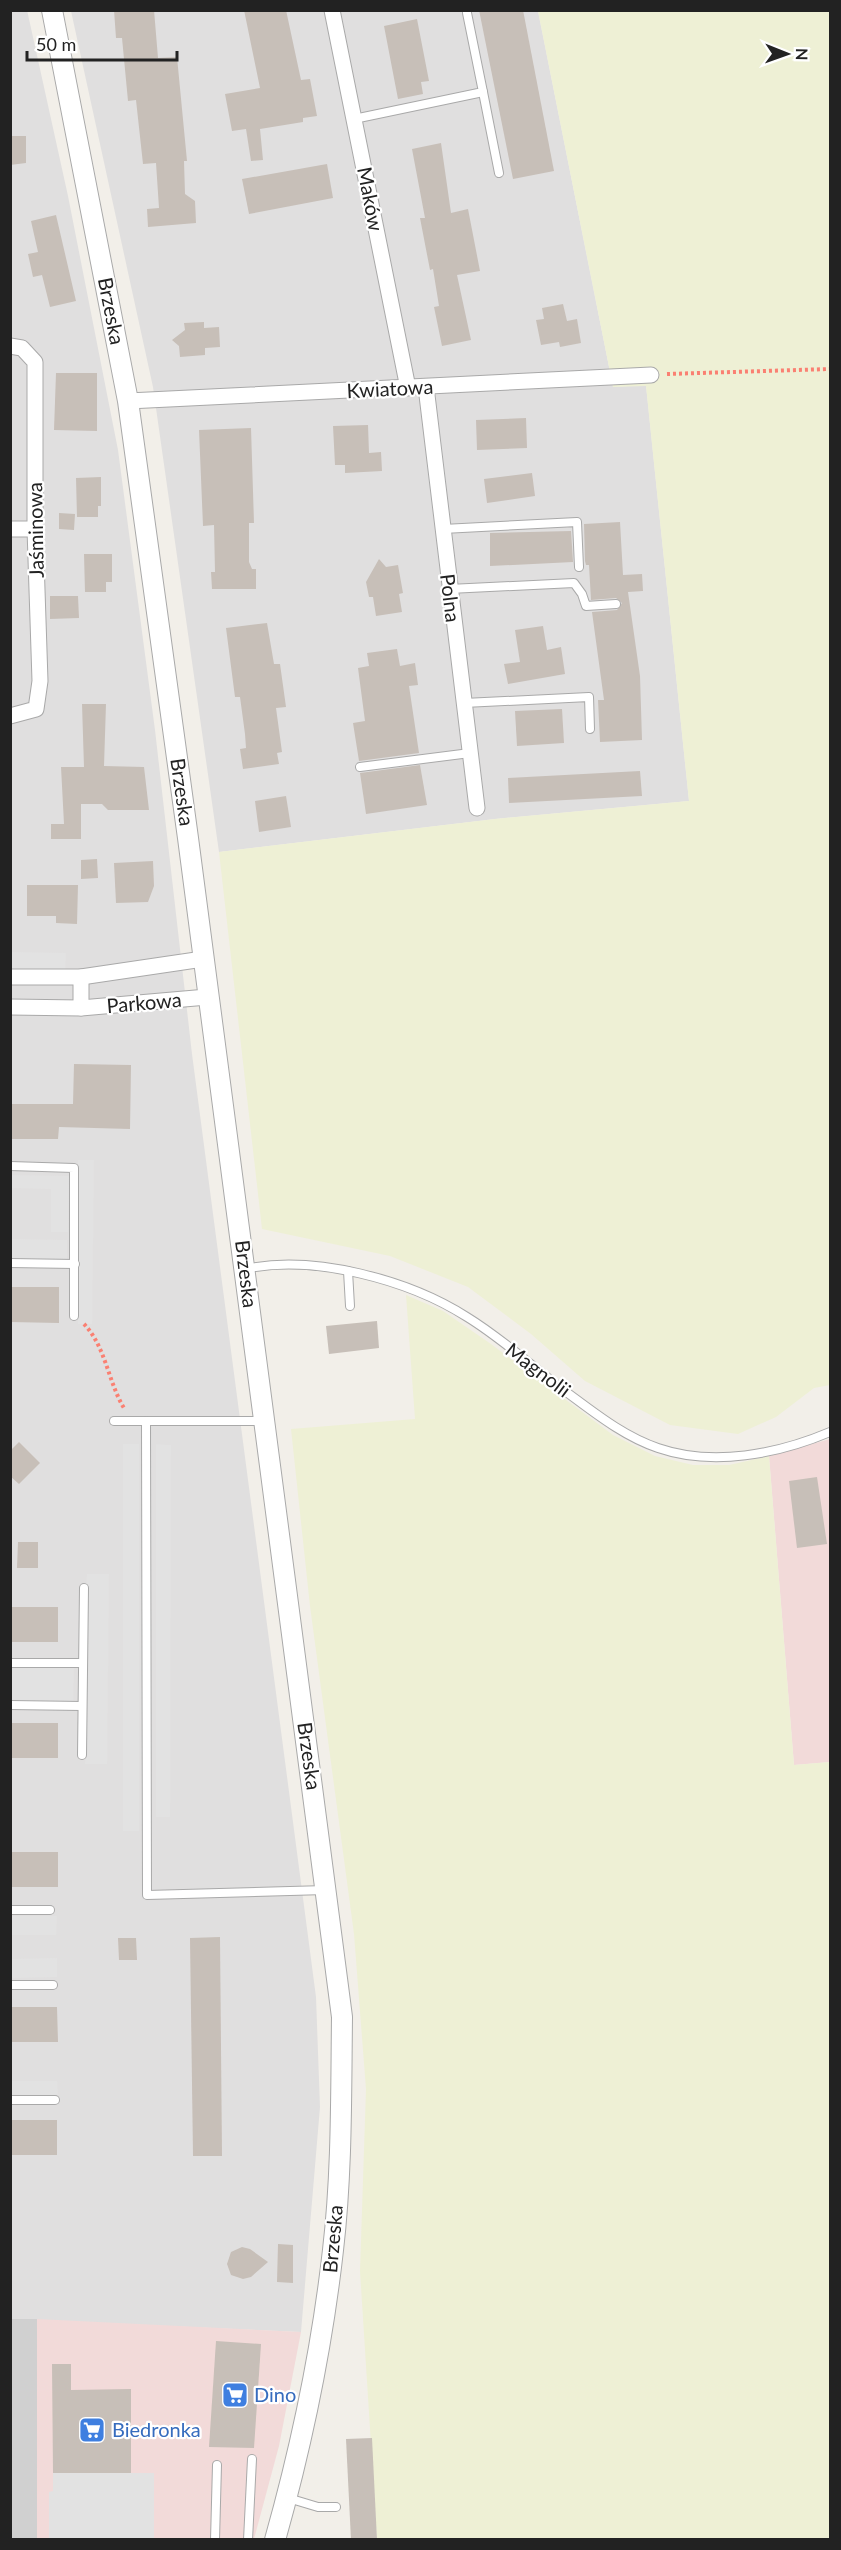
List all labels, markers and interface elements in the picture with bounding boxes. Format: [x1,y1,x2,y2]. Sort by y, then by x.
scale bar [27,24,177,62]
north arrow [757,24,817,84]
text: 50 m [36,33,76,55]
text: N [793,48,812,61]
street label: Maków [353,165,389,233]
street label: Brzeska [94,275,130,347]
street label: Kwiatowa [346,374,434,402]
street label: Jaśminowa [22,482,48,578]
street label: Polna [436,572,466,623]
street label: Brzeska [166,756,200,827]
street label: Parkowa [105,987,182,1017]
street label: Brzeska [231,1239,263,1309]
street label: Magnolii [501,1337,576,1401]
street label: Brzeska [293,1720,327,1791]
street label: Brzeska [317,2204,347,2274]
supermarket icon: Dino [220,2380,250,2410]
place label: Dino [254,2382,296,2406]
supermarket icon: Biedronka [77,2415,107,2445]
place label: Biedronka [112,2417,201,2441]

